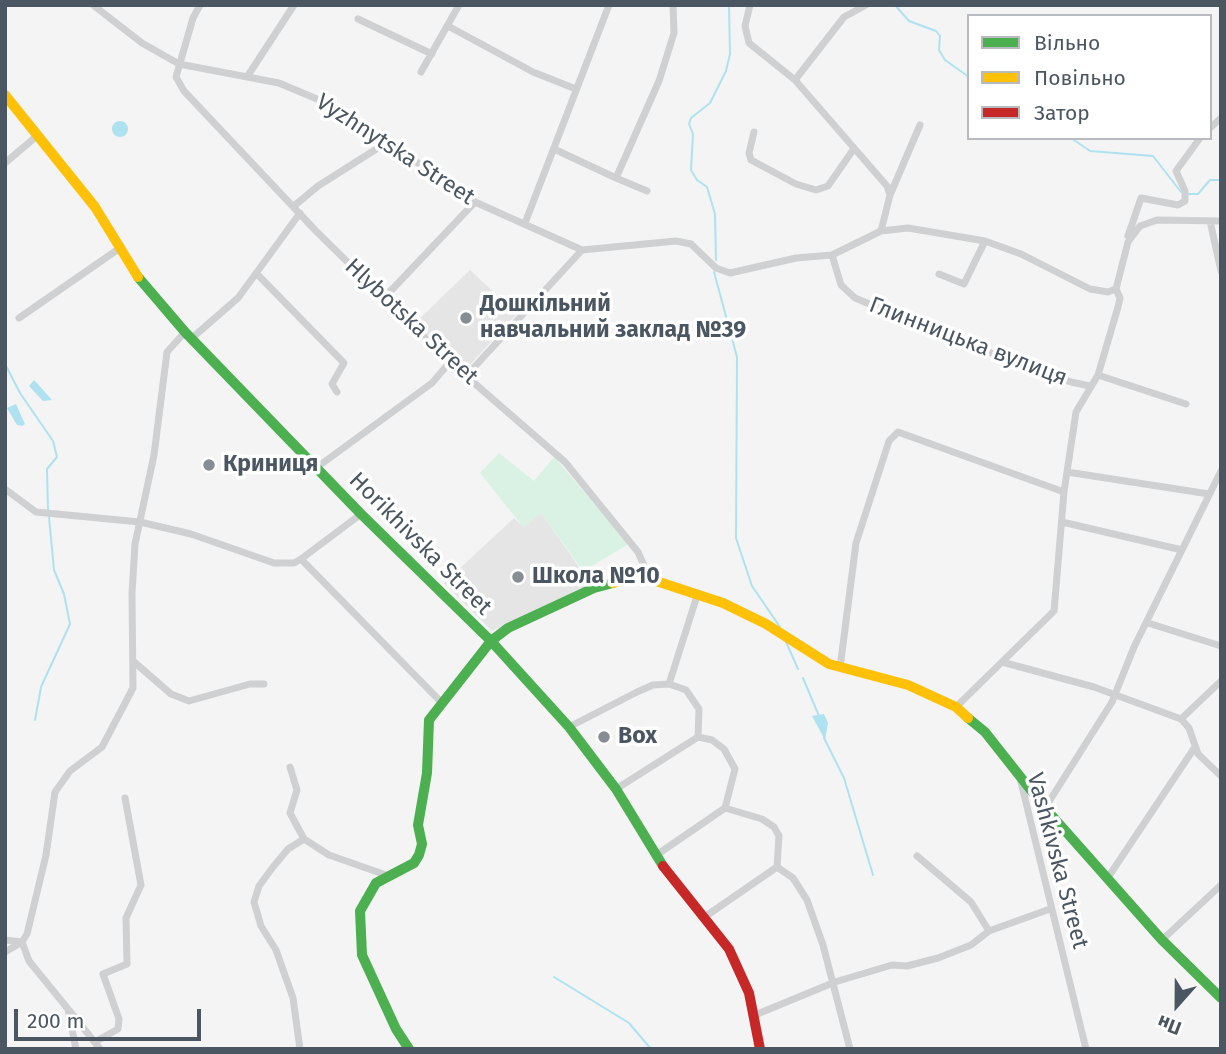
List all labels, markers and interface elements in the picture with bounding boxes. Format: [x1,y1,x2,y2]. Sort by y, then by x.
legend [967,14,1212,140]
text: Вільно [1034,30,1100,56]
text: Повільно [1034,65,1126,91]
street label: Vyzhnytska Street [311,88,479,212]
text: Затор [1034,100,1090,126]
street label: Hlybotska Street [339,253,483,391]
place label: Дошкільний навчальний заклад №39 [480,291,746,345]
street label: Глинницька вулиця [865,292,1071,392]
marker: Дошкільний навчальний заклад №39 [458,310,474,326]
place label: Криниця [223,451,318,479]
marker: Криниця [201,457,217,473]
street label: Horikhivska Street [343,467,497,621]
place label: Школа №10 [532,563,660,591]
marker: Школа №10 [510,569,526,585]
place label: Box [618,723,657,751]
marker: Box [596,729,612,745]
street label: Vashkivska Street [1020,770,1094,952]
north arrow [1142,970,1212,1040]
scale bar [18,995,205,1038]
text: 200 m [27,1008,84,1034]
text: Пн [1154,1010,1185,1040]

